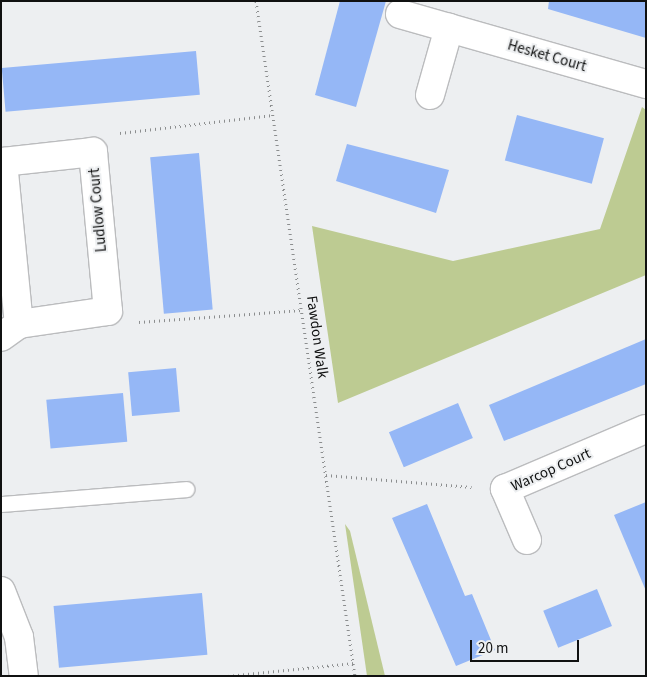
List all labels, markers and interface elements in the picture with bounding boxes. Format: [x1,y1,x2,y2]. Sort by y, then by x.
street label: Hesket Court [506,36,588,76]
street label: Ludlow Court [85,167,111,253]
street label: Fawdon Walk [302,295,332,379]
street label: Warcop Court [508,444,594,496]
scale bar [472,630,581,662]
text: 20 m [478,638,508,659]

